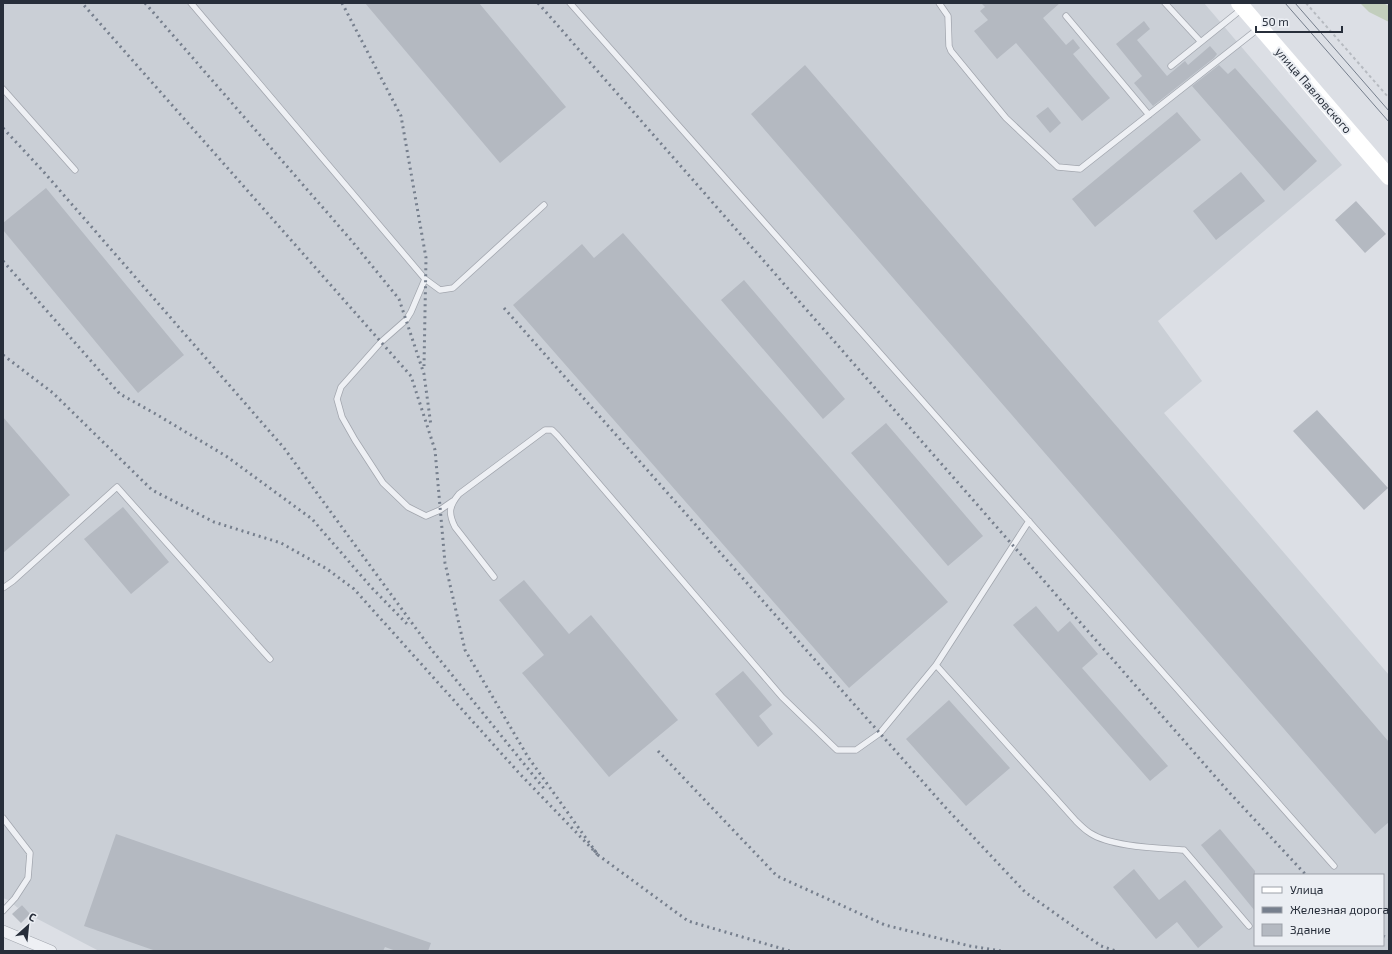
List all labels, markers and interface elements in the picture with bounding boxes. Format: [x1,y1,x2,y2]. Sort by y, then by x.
scale bar [1256,8,1342,34]
text: 50 m [1262,14,1289,28]
street label: улица Павловского [1272,44,1355,137]
legend [1254,874,1384,946]
text: Улица [1290,882,1323,896]
text: Железная дорога [1290,902,1389,916]
north arrow [8,906,48,946]
text: С [27,909,39,924]
text: Здание [1290,922,1331,936]

